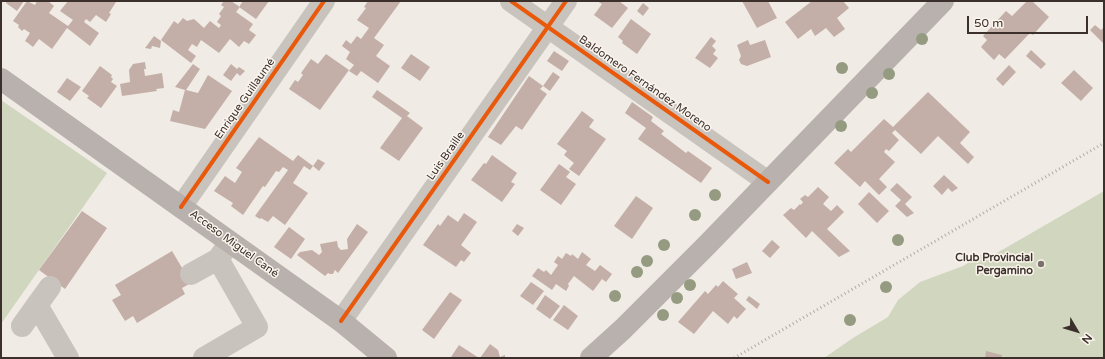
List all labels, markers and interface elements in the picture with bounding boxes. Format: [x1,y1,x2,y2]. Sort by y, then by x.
scale bar [969,8,1090,34]
text: 50 m [974,16,1003,30]
street label: Baldomero Fernández Moreno [576,33,714,135]
street label: Enrique Guillaumé [212,56,278,142]
street label: Luis Braille [424,129,468,183]
street label: Acceso Miguel Cané [187,207,281,281]
place label: Club Provincial Pergamino [955,251,1033,277]
marker: Club Provincial Pergamino [1036,259,1046,269]
north arrow [1057,311,1097,351]
text: N [1079,331,1095,346]

